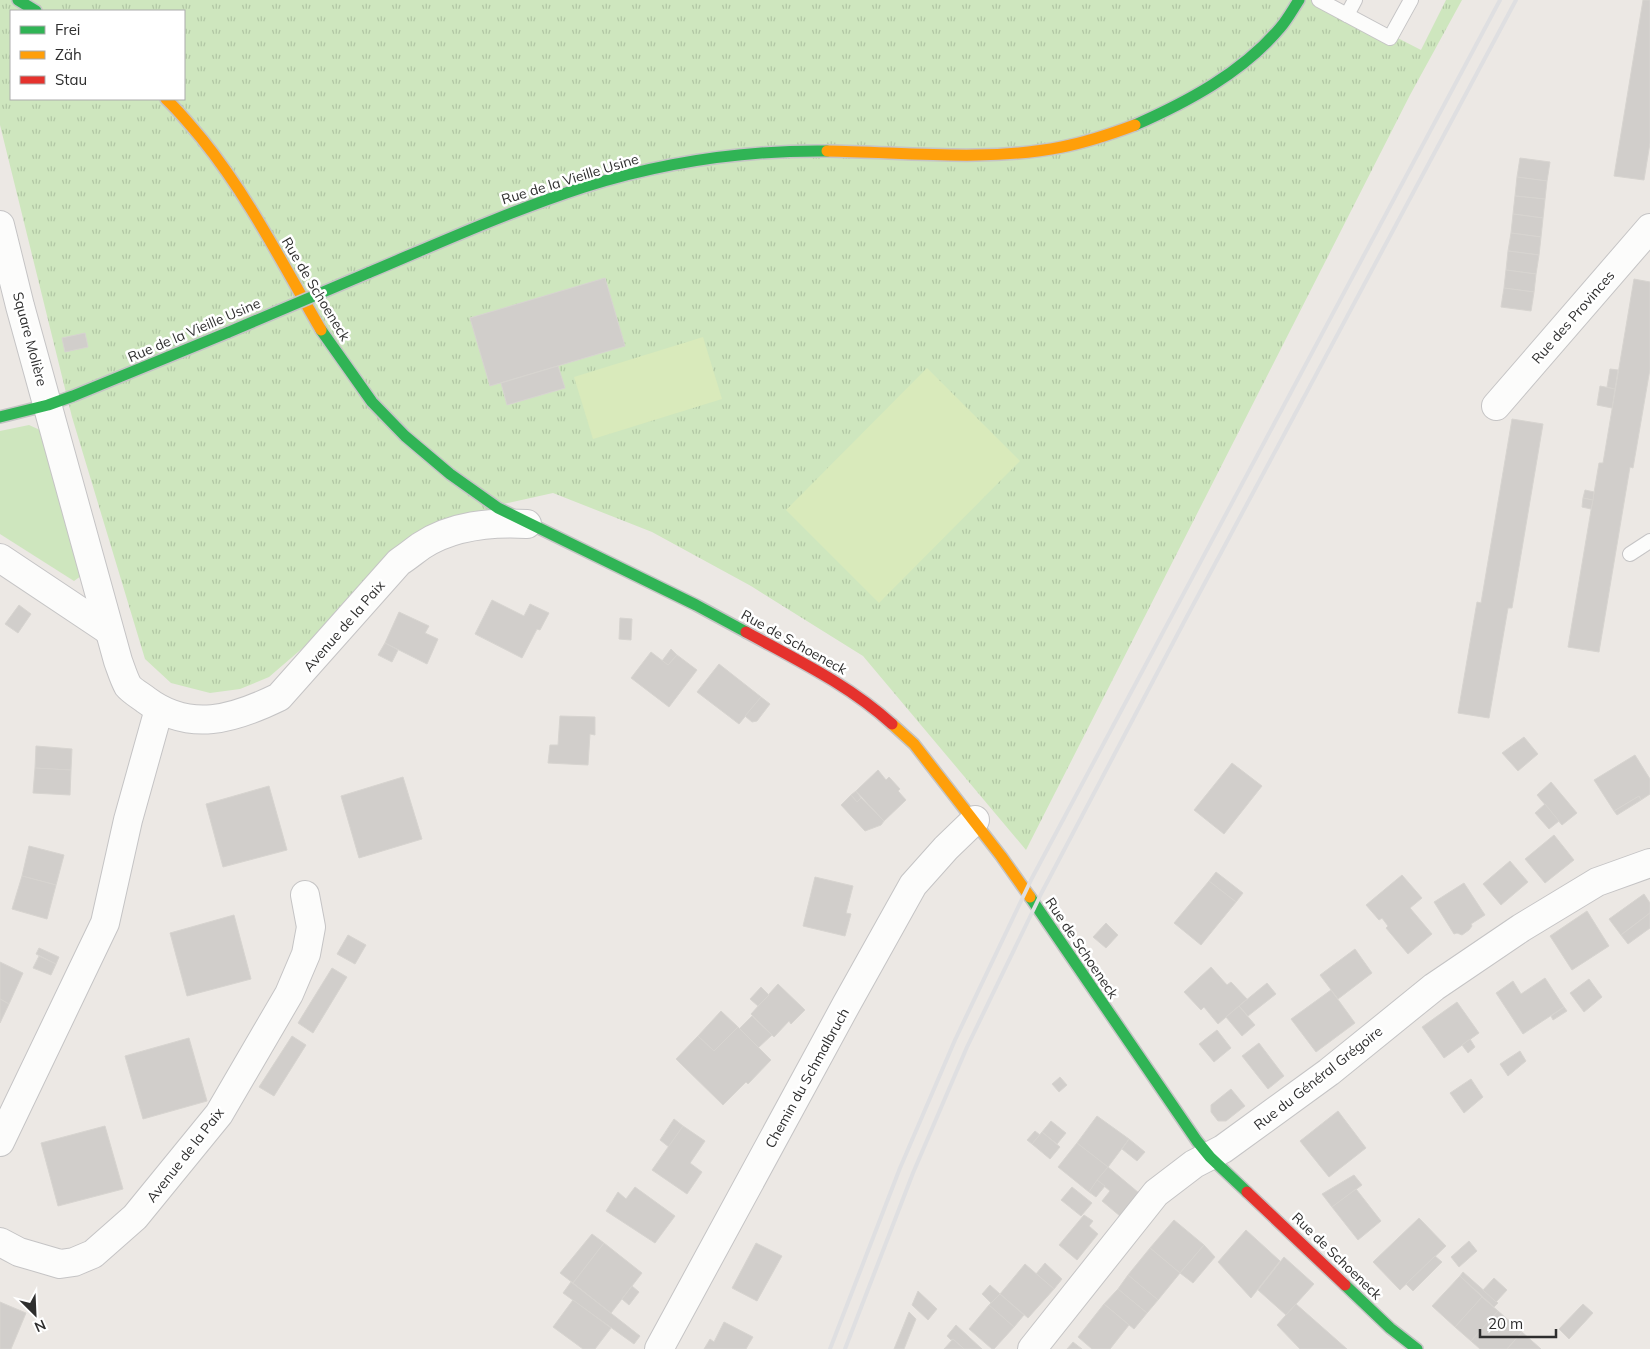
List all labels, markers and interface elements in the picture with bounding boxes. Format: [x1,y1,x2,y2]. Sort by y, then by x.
legend [10,10,185,100]
text: Frei [55,20,80,39]
text: Zäh [55,45,82,64]
text: Stau [55,70,87,89]
street label: Rue de la Vieille Usine [499,150,641,208]
street label: Rue de Schoeneck [278,234,355,345]
street label: Rue des Provinces [1528,267,1618,367]
street label: Square Molière [9,290,51,388]
street label: Rue de la Vieille Usine [125,294,263,366]
street label: Avenue de la Paix [299,576,389,675]
street label: Rue de Schoeneck [738,605,851,679]
street label: Rue de Schoeneck [1042,894,1123,1003]
street label: Chemin du Schmalbruch [761,1005,853,1151]
street label: Rue du Général Grégoire [1250,1022,1386,1134]
street label: Avenue de la Paix [142,1104,228,1206]
street label: Rue de Schoeneck [1288,1208,1386,1304]
north arrow [10,1289,60,1339]
scale bar [1480,1306,1556,1338]
text: 20 m [1488,1314,1523,1333]
text: N [32,1316,49,1336]

